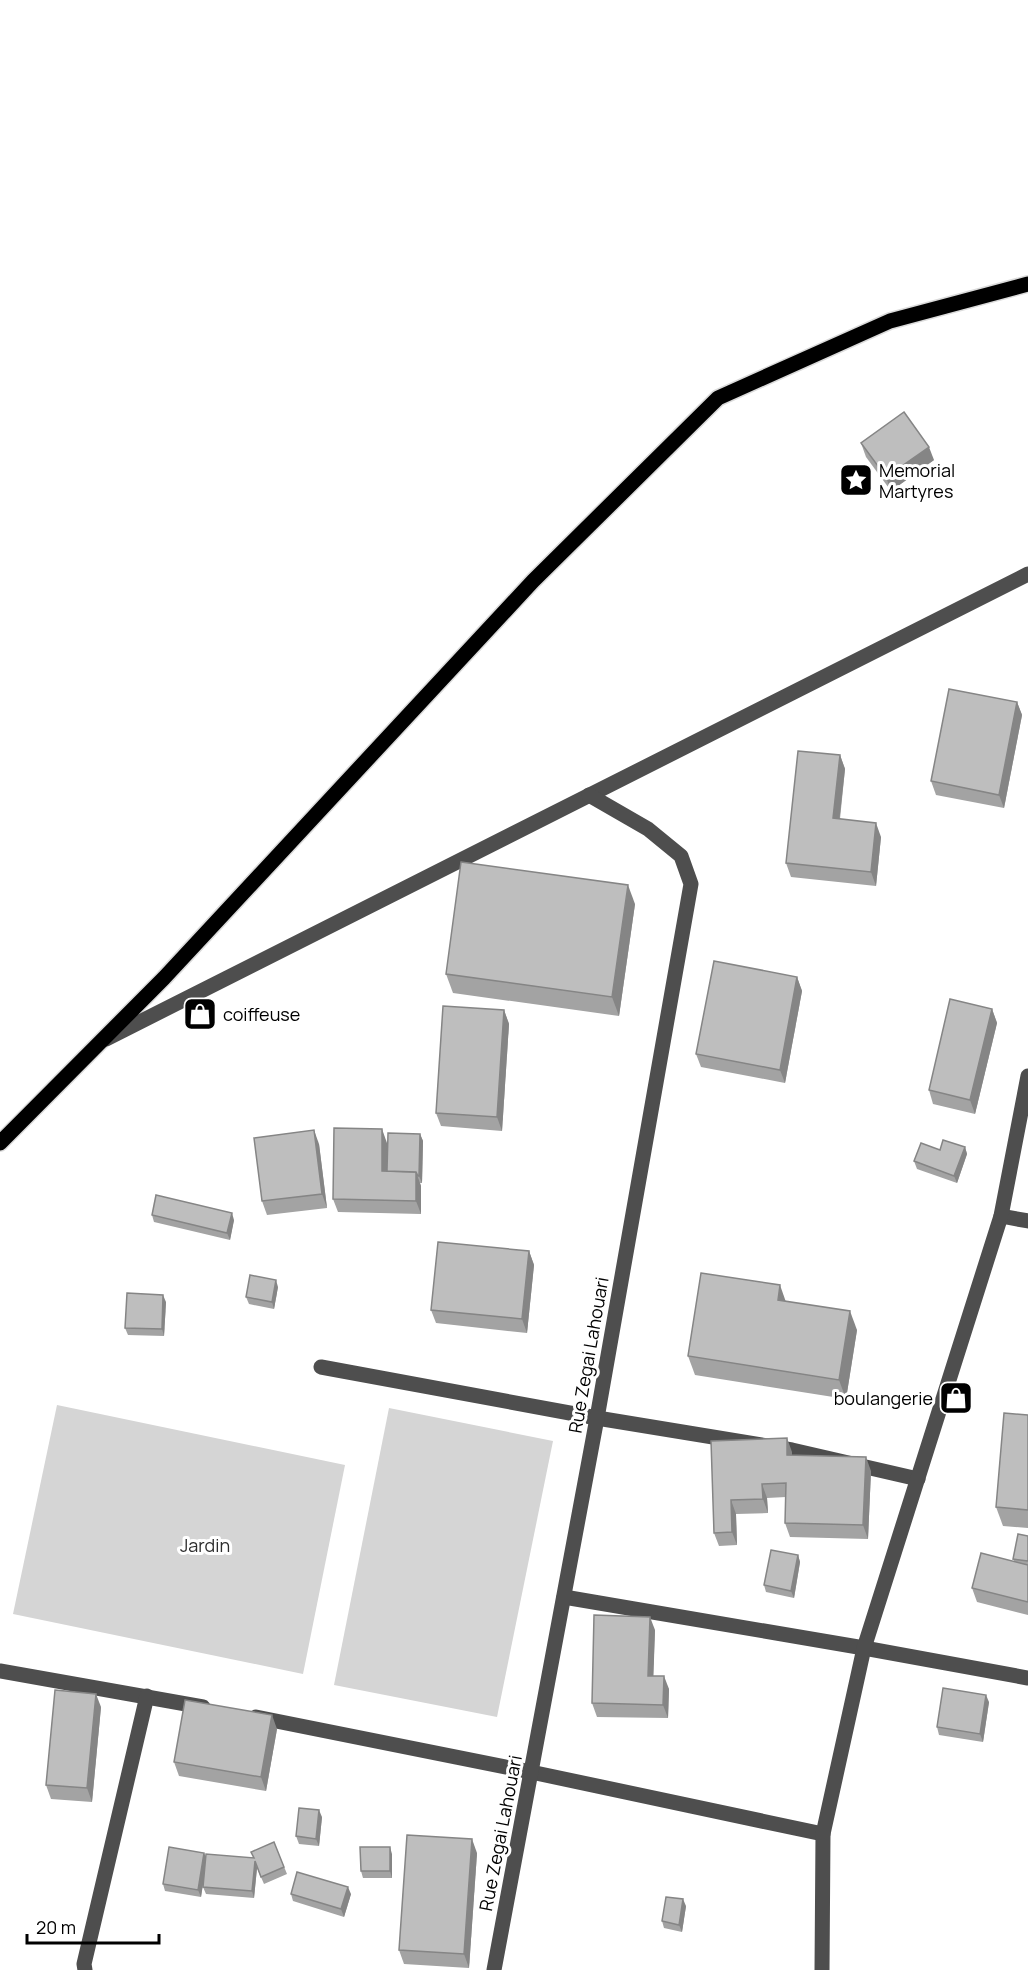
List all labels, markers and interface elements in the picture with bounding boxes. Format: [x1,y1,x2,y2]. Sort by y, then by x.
place label: Memorial Martyres [879,458,955,503]
place icon: Memorial Martyres [838,462,874,498]
shop icon: coiffeuse [182,996,218,1032]
place label: coiffeuse [223,1002,300,1026]
street label: Rue Zegai Lahouari [562,1275,614,1435]
shop icon: boulangerie [938,1380,974,1416]
place label: boulangerie [834,1386,933,1410]
park label: Jardin [180,1533,230,1557]
street label: Rue Zegai Lahouari [473,1753,527,1913]
scale bar [27,1907,159,1945]
text: 20 m [36,1915,76,1939]

